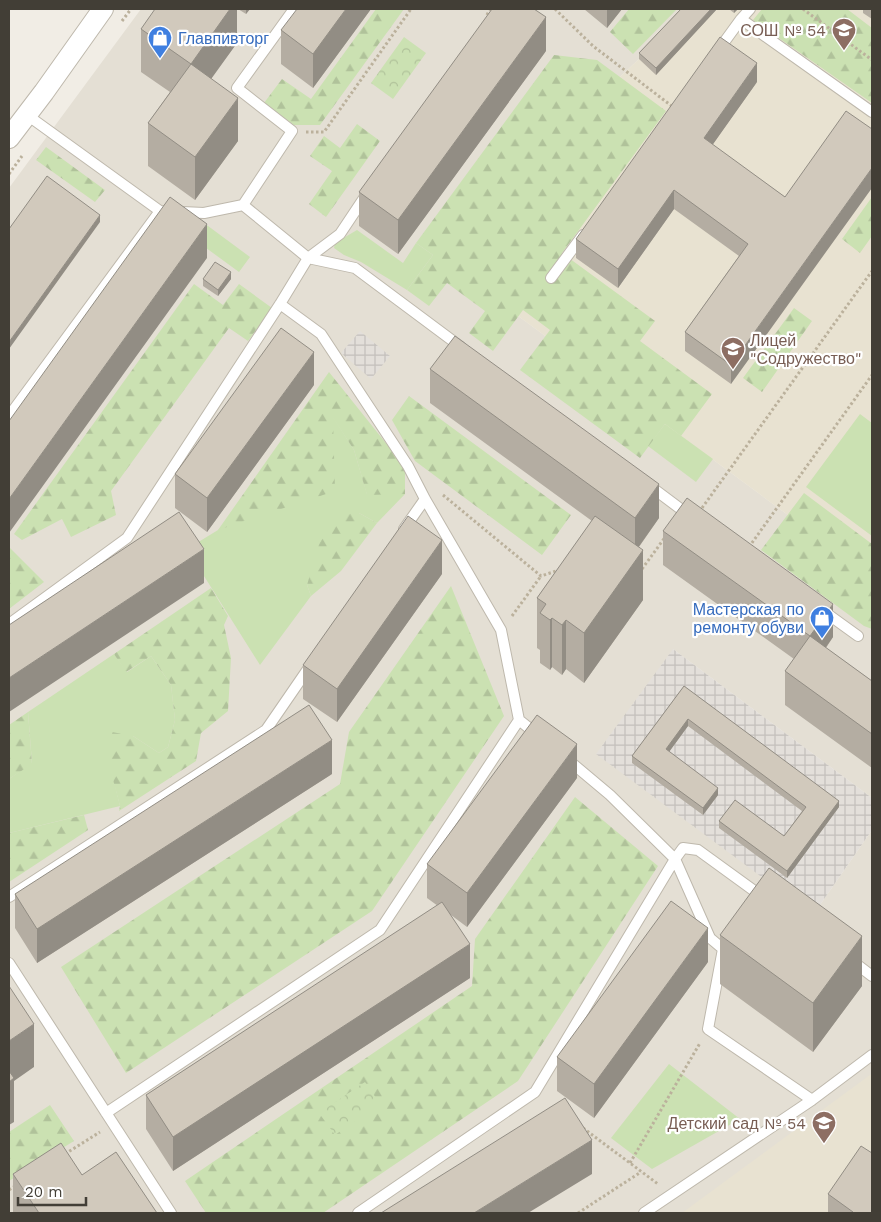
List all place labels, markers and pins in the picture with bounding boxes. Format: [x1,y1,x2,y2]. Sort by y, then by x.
school or university icon: СОШ № 54 [831,17,857,51]
place label: СОШ № 54 [740,21,826,40]
shop icon: Главпивторг [147,25,173,59]
place label: Главпивторг [178,29,269,48]
place label: Лицей "Содружество" [750,331,861,368]
school or university icon: Лицей "Содружество" [720,336,746,370]
place label: Мастерская по ремонту обуви [693,600,804,637]
shop icon: Мастерская по ремонту обуви [809,605,835,639]
school or university icon: Детский сад № 54 [811,1110,837,1144]
place label: Детский сад № 54 [668,1114,806,1133]

